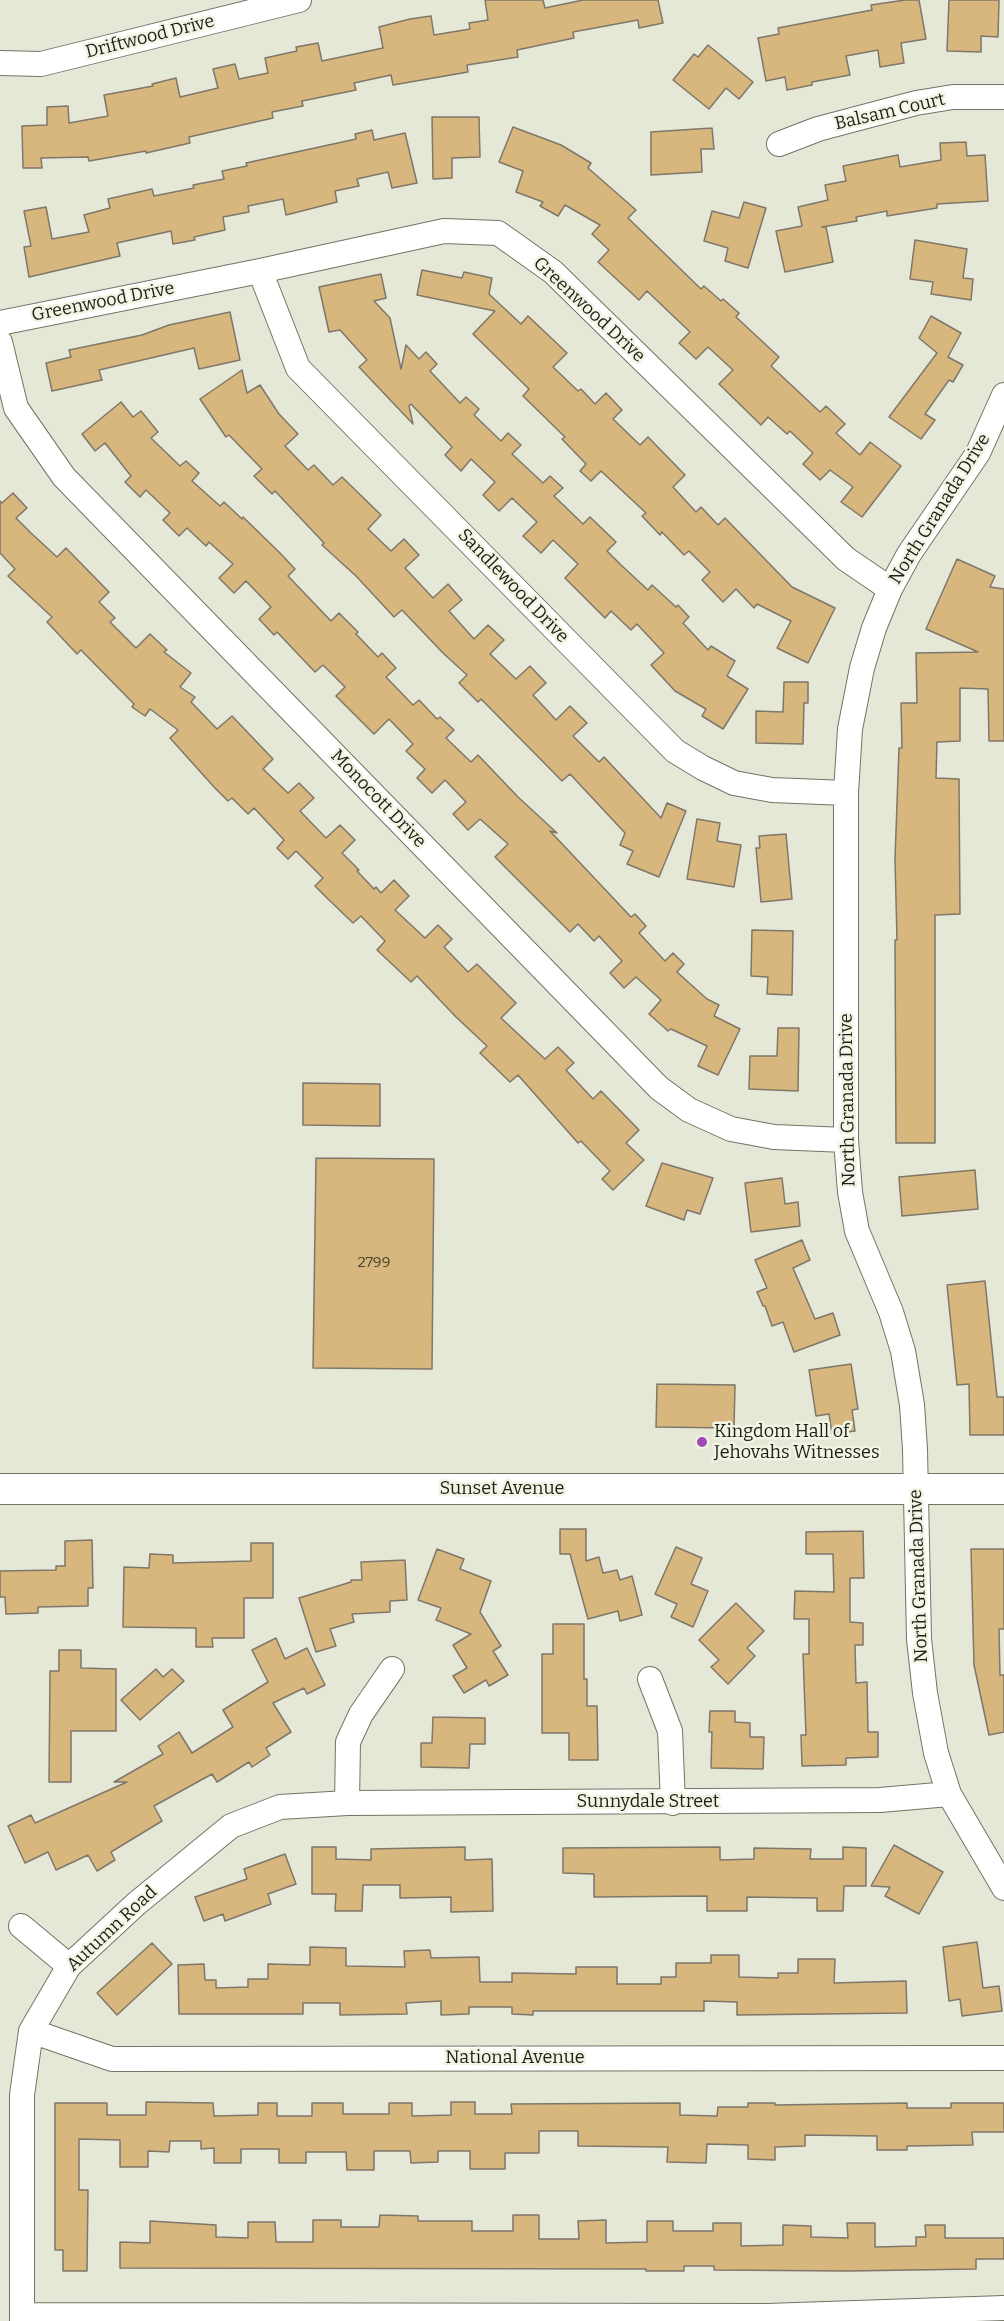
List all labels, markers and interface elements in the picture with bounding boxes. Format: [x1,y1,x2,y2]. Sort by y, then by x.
street label: Driftwood Drive [83,11,217,63]
street label: Balsam Court [833,89,947,135]
street label: Greenwood Drive [529,253,649,367]
street label: Greenwood Drive [30,278,176,326]
street label: North Granada Drive [885,430,995,588]
street label: Sandlewood Drive [453,524,573,648]
street label: Monocott Drive [326,745,430,853]
street label: North Granada Drive [836,1013,860,1187]
house number: 2799 [358,1254,390,1272]
place label: Kingdom Hall of Jehovahs Witnesses [714,1421,880,1464]
marker: Kingdom Hall of Jehovahs Witnesses [695,1435,709,1449]
street label: Sunset Avenue [440,1478,564,1500]
street label: North Granada Drive [905,1489,933,1663]
street label: Sunnydale Street [577,1791,719,1813]
street label: Autumn Road [62,1882,162,1976]
street label: National Avenue [445,2047,585,2069]

